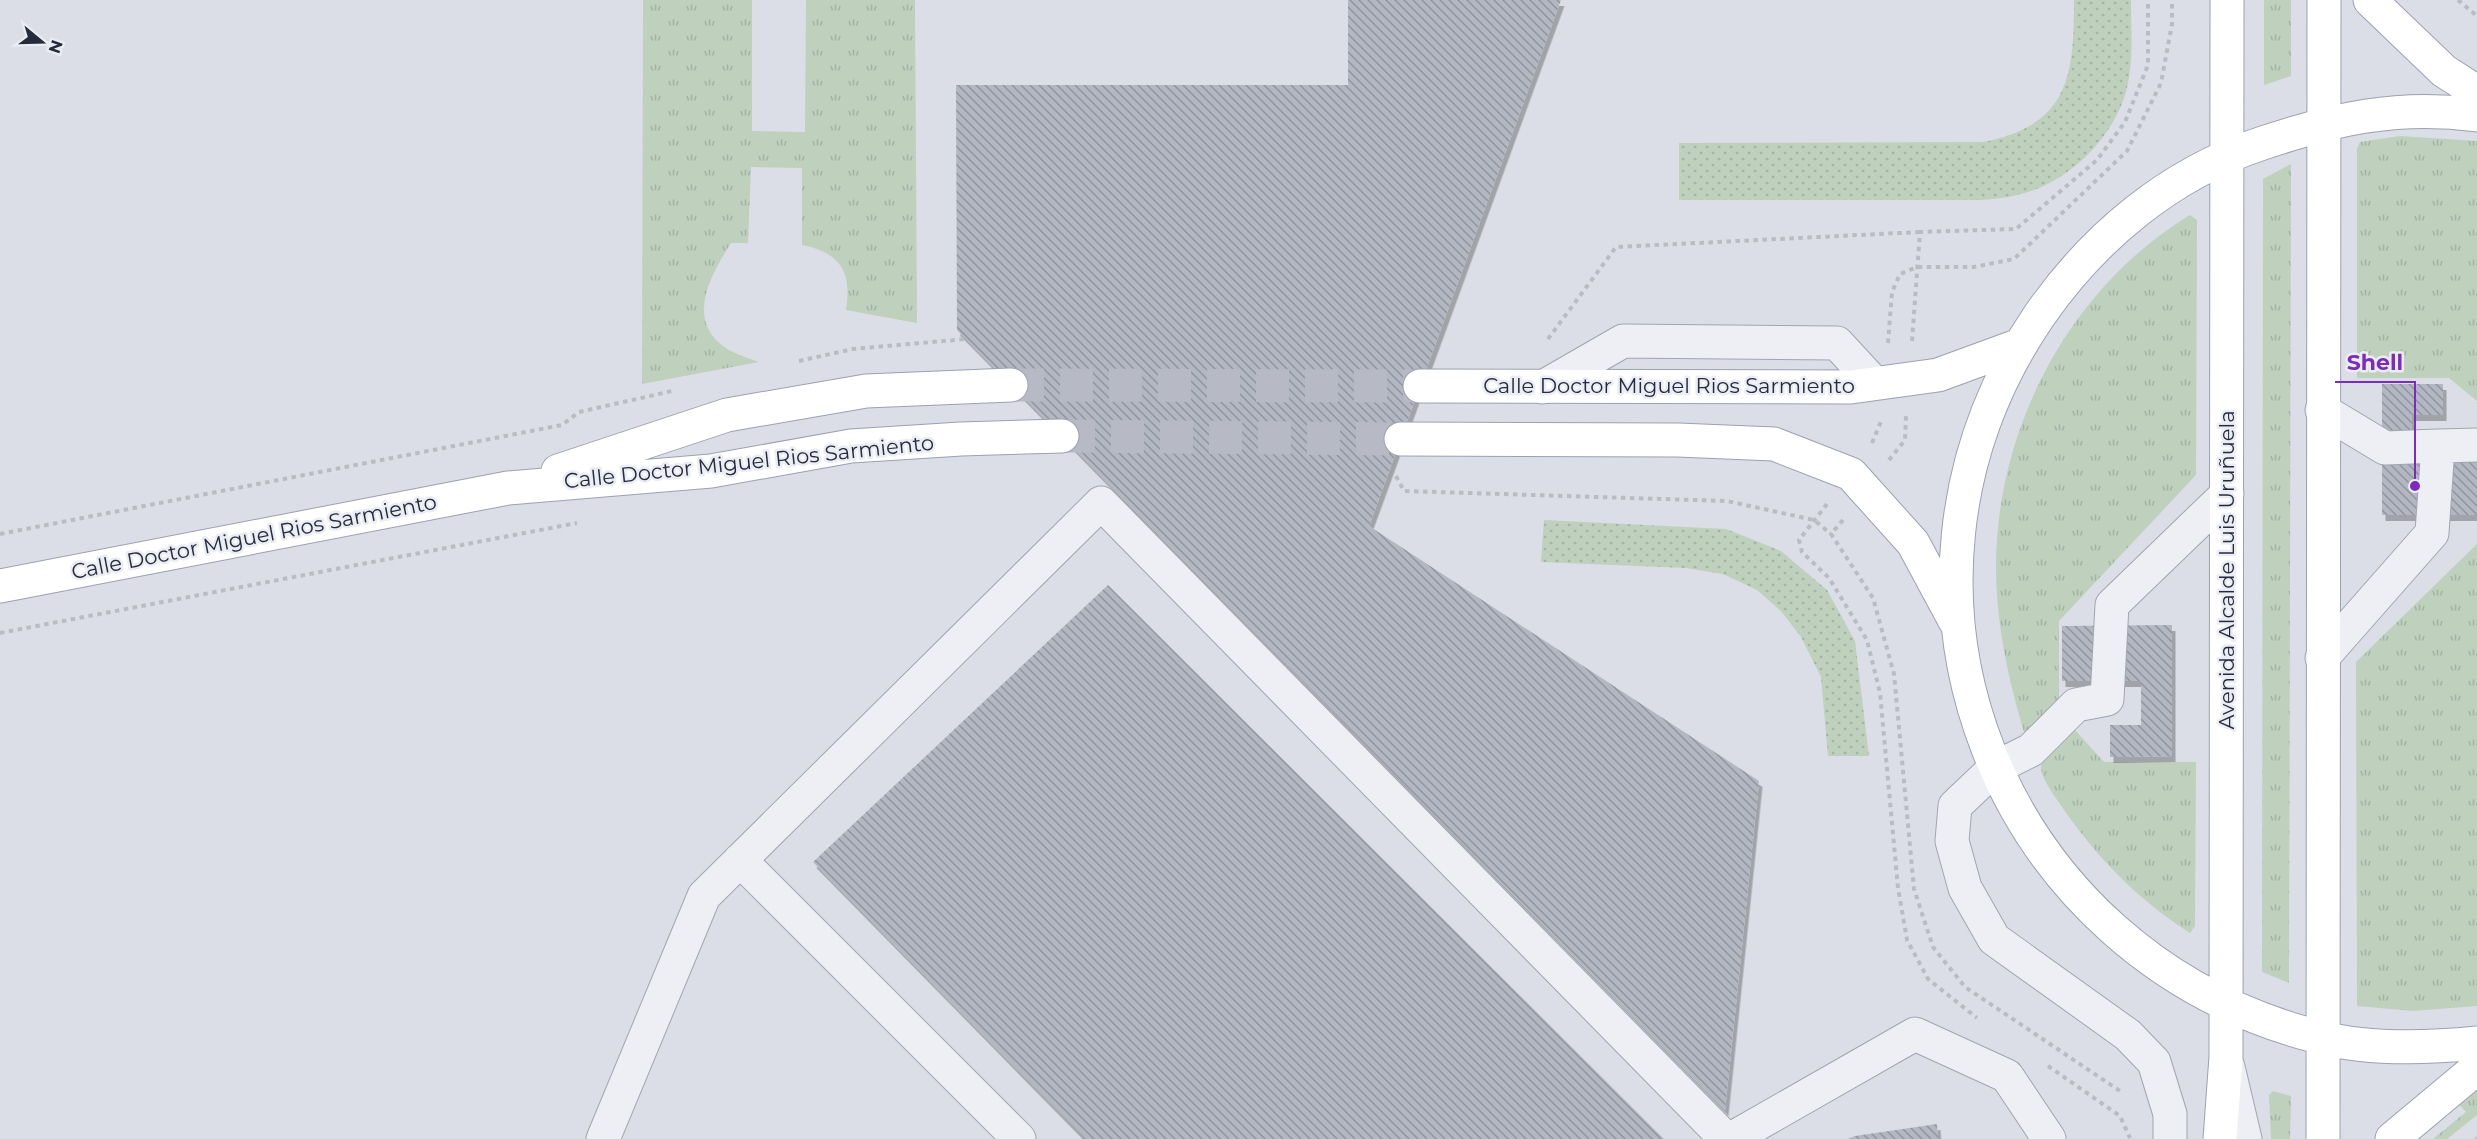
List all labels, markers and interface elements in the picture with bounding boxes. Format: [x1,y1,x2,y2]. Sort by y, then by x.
north arrow [12,12,72,72]
text: N [45,38,67,56]
callout: Shell [2335,342,2415,382]
text: Shell [2347,349,2403,376]
street label: Calle Doctor Miguel Rios Sarmiento [1483,373,1855,398]
street label: Avenida Alcalde Luis Uruñuela [2214,410,2239,730]
street label: Calle Doctor Miguel Rios Sarmiento [563,430,935,493]
street label: Calle Doctor Miguel Rios Sarmiento [69,489,439,584]

